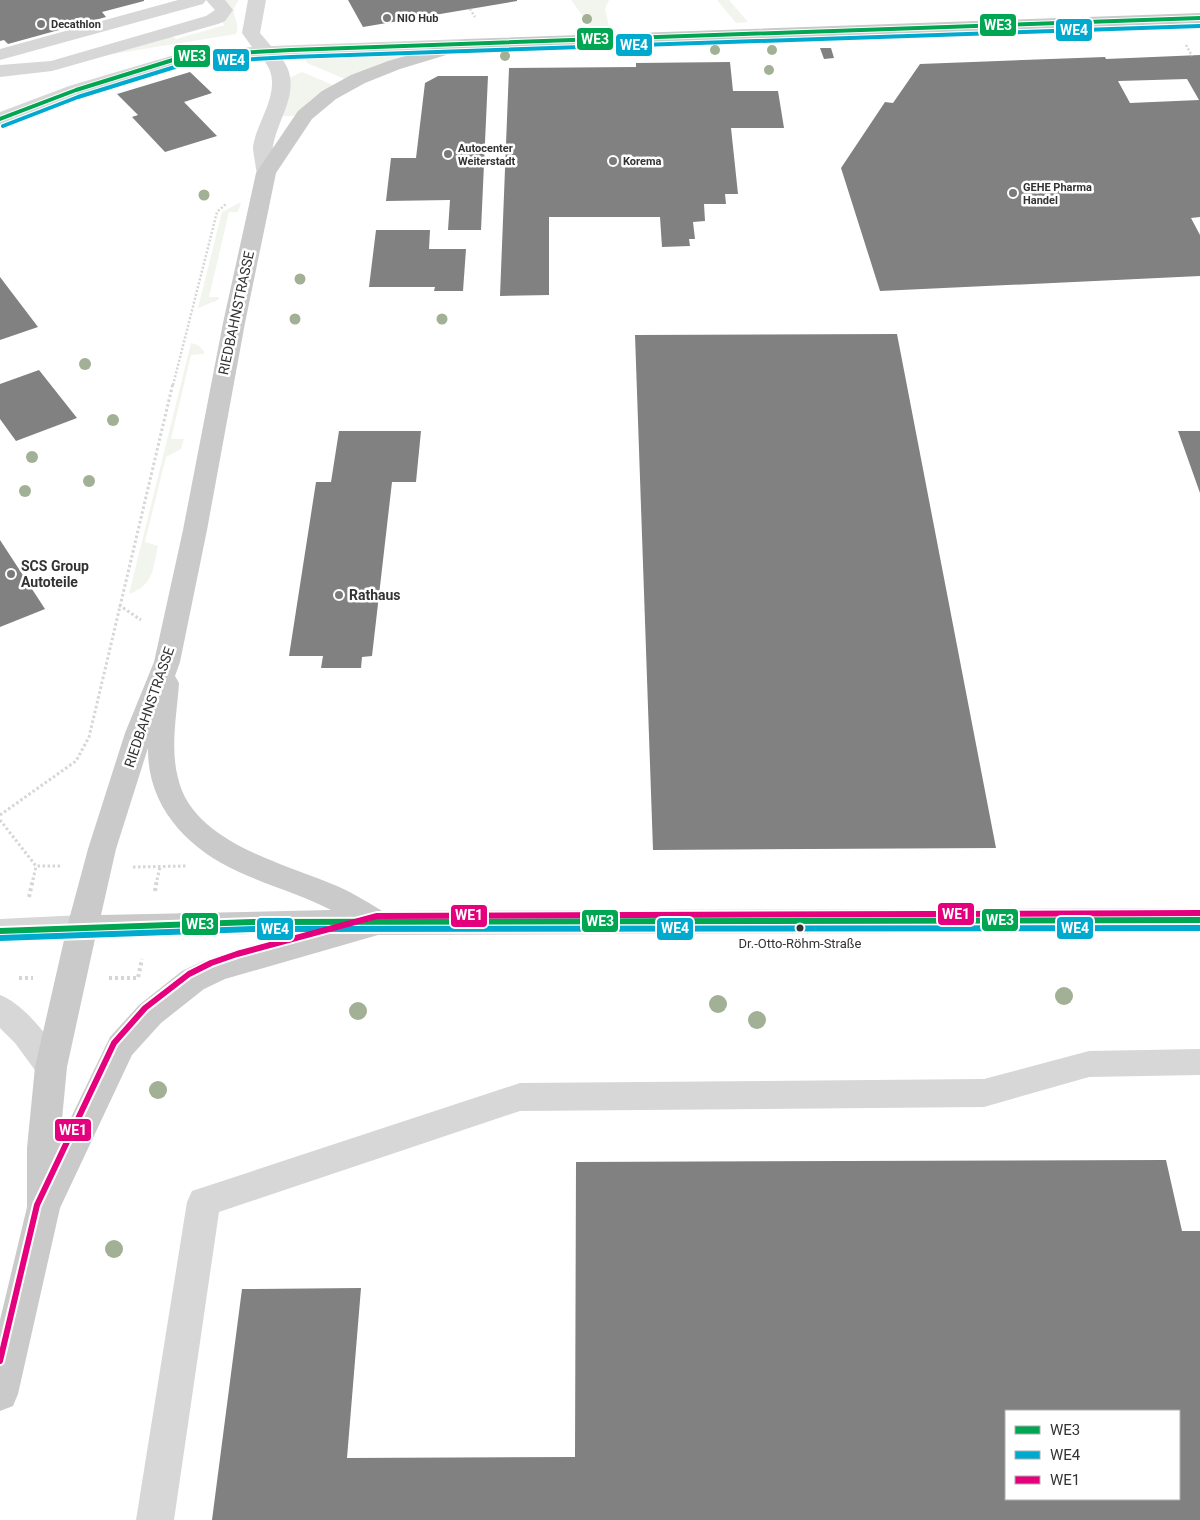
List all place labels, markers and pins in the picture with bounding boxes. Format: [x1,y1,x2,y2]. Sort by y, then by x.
marker: NIO Hub [381,12,393,24]
place label: NIO Hub [397,12,438,25]
marker: Decathlon [35,18,47,30]
place label: Decathlon [51,18,101,31]
place label: Autocenter Weiterstadt [458,142,515,168]
marker: Autocenter Weiterstadt [442,148,454,160]
marker: Korema [607,155,619,167]
place label: Korema [623,155,661,168]
place label: GEHE Pharma Handel [1023,181,1092,207]
marker: GEHE Pharma Handel [1007,187,1019,199]
place label: SCS Group Autoteile [21,558,89,590]
marker: SCS Group Autoteile [5,568,17,580]
place label: Rathaus [349,587,401,603]
marker: Rathaus [333,589,345,601]
marker: Dr.-Otto-Röhm-Straße [795,923,805,933]
place label: Dr.-Otto-Röhm-Straße [739,936,862,951]

